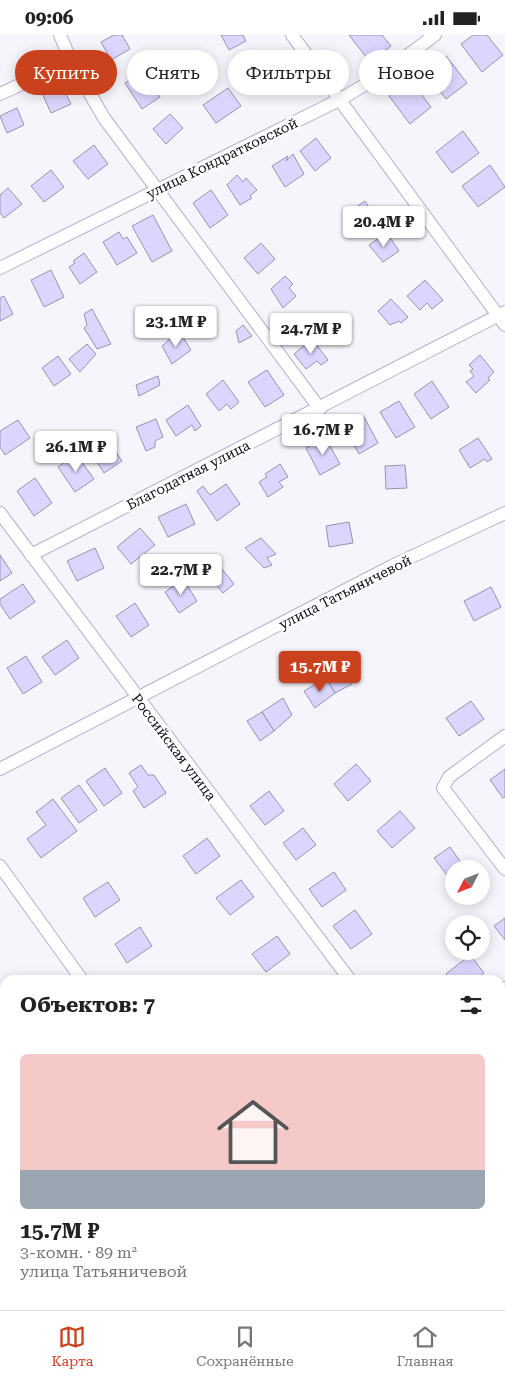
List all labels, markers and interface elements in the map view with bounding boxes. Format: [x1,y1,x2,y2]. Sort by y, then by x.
text: 09:06 [25,6,74,29]
chip: Купить [15,50,117,95]
chip: Снять [127,50,218,95]
chip: Фильтры [228,50,349,95]
chip: Новое [359,50,452,95]
street label: улица Кондратковской [144,114,300,202]
pin: 20.4M ₽ [338,205,430,248]
text: 20.4M ₽ [354,212,414,231]
pin: 23.1M ₽ [130,305,222,348]
text: 23.1M ₽ [146,312,206,331]
pin: 24.7M ₽ [265,313,357,355]
text: 24.7M ₽ [281,319,341,338]
pin: 16.7M ₽ [277,413,369,456]
text: 16.7M ₽ [293,420,353,439]
pin: 26.1M ₽ [30,431,122,473]
text: 26.1M ₽ [46,437,106,456]
street label: Благодатная улица [124,437,253,513]
street label: улица Татьяничевой [276,552,414,632]
pin: 22.7M ₽ [135,553,227,596]
text: 22.7M ₽ [151,560,211,579]
pin: 15.7M ₽ [274,651,366,693]
text: 15.7M ₽ [290,657,350,676]
street label: Российская улица [129,690,220,804]
north arrow [445,860,490,905]
map controls [445,860,490,960]
button: locate [445,915,490,960]
icon: filters [457,991,485,1019]
text: Объектов: 7 [20,993,155,1017]
icon: home [208,1087,298,1177]
text: 15.7M ₽ [20,1219,99,1243]
text: 3-комн. · 89 m² [20,1243,137,1262]
text: улица Татьяничевой [20,1262,187,1281]
tab: Карта [51,1323,93,1369]
tab: Сохранённые [196,1323,294,1369]
tab: Главная [397,1323,454,1369]

